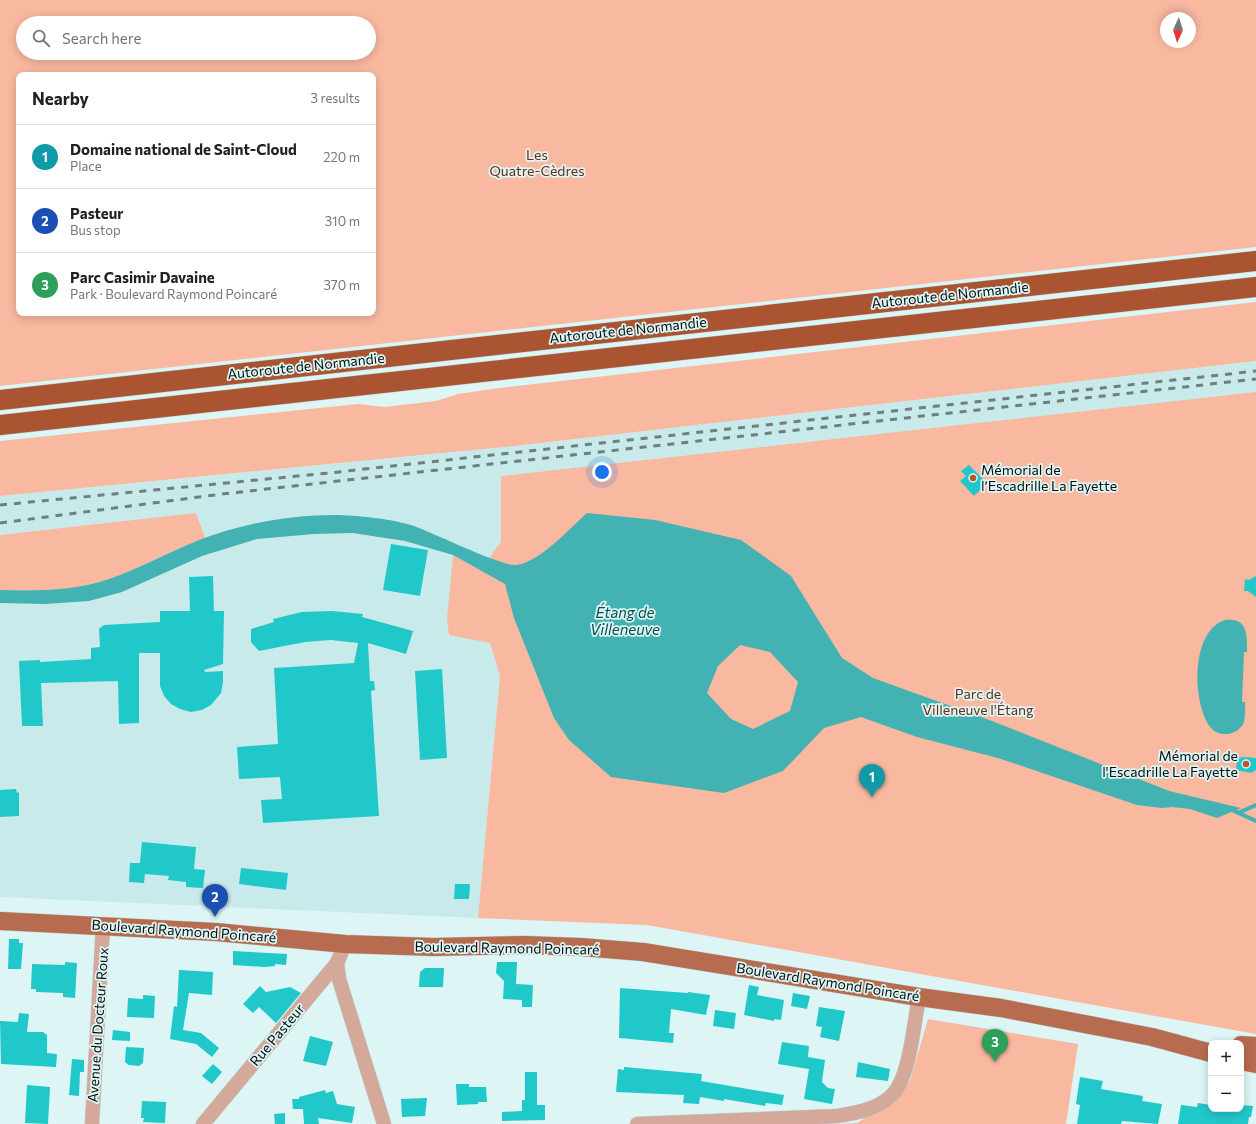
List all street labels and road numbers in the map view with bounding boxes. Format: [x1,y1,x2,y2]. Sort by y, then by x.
street label: Autoroute de Normandie [871,278,1029,311]
street label: Autoroute de Normandie [549,313,707,346]
street label: Autoroute de Normandie [227,349,385,382]
street label: Boulevard Raymond Poincaré [91,916,277,945]
street label: Boulevard Raymond Poincaré [414,937,600,958]
street label: Avenue du Docteur Roux [84,946,111,1103]
street label: Boulevard Raymond Poincaré [735,959,921,1004]
street label: Rue Pasteur [246,1000,308,1069]

